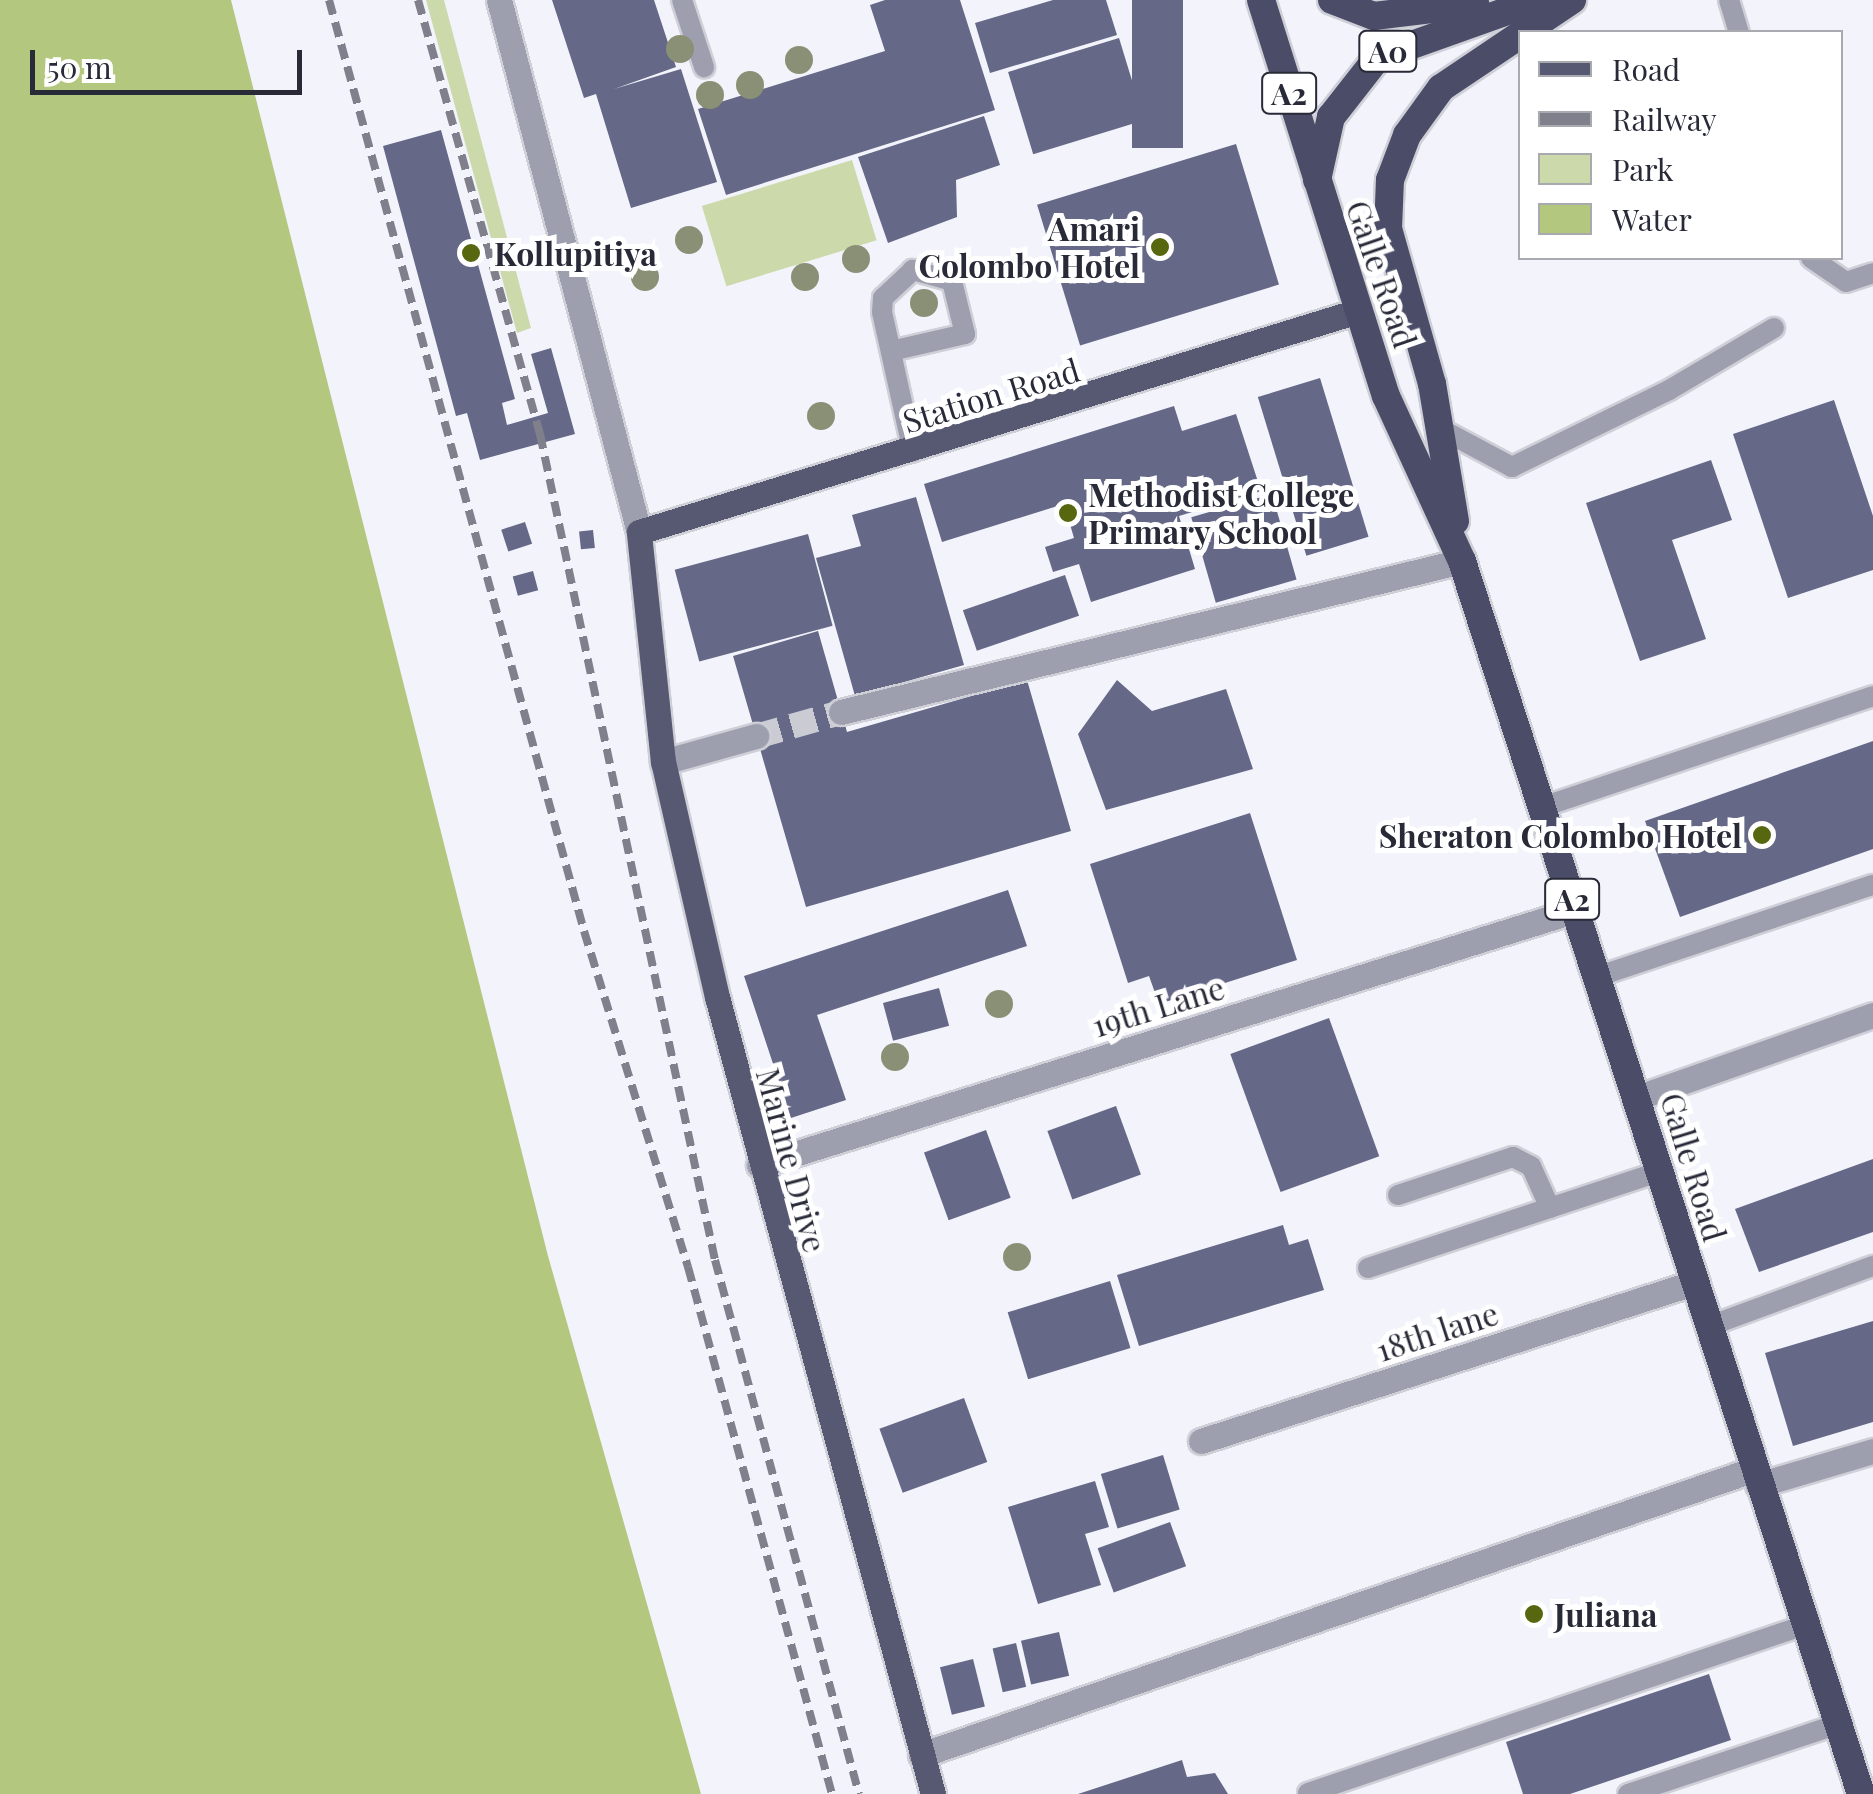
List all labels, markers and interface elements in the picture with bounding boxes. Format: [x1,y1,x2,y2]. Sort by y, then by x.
road number: A0 [1358,26,1418,76]
scale bar [35,30,308,92]
legend [1518,30,1843,260]
text: 50 m [47,47,112,87]
text: Road [1612,49,1680,89]
road number: A2 [1259,68,1319,118]
text: Railway [1612,99,1717,139]
text: Park [1612,149,1674,189]
street label: Galle Road [1339,195,1425,353]
text: Water [1612,199,1692,239]
place label: Amari Colombo Hotel [918,210,1140,285]
place label: Kollupitiya [494,234,657,272]
marker: Amari Colombo Hotel [1149,236,1171,258]
marker: Kollupitiya [458,240,484,266]
street label: Station Road [898,350,1084,440]
place label: Methodist College Primary School [1088,476,1354,551]
marker: Methodist College Primary School [1057,502,1079,524]
place label: Sheraton Colombo Hotel [1379,816,1742,854]
marker: Sheraton Colombo Hotel [1751,824,1773,846]
road number: A2 [1542,874,1602,924]
street label: 19th Lane [1087,968,1229,1044]
street label: Marine Drive [749,1064,835,1256]
street label: Galle Road [1653,1088,1735,1246]
street label: 18th lane [1371,1293,1503,1369]
place label: Juliana [1554,1595,1657,1633]
marker: Juliana [1523,1603,1545,1625]

